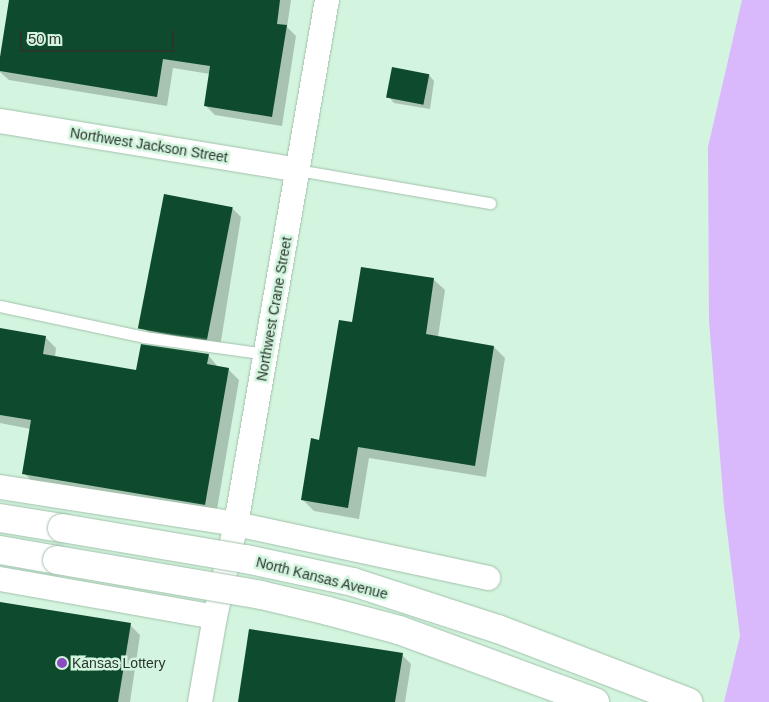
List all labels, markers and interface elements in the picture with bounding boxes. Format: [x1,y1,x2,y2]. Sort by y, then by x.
scale bar [22,20,176,52]
text: 50 m [28,30,61,47]
street label: Northwest Jackson Street [69,124,229,166]
street label: Northwest Crane Street [253,236,295,382]
street label: North Kansas Avenue [254,553,390,603]
place label: Kansas Lottery [72,655,165,671]
marker: Kansas Lottery [56,657,68,669]

